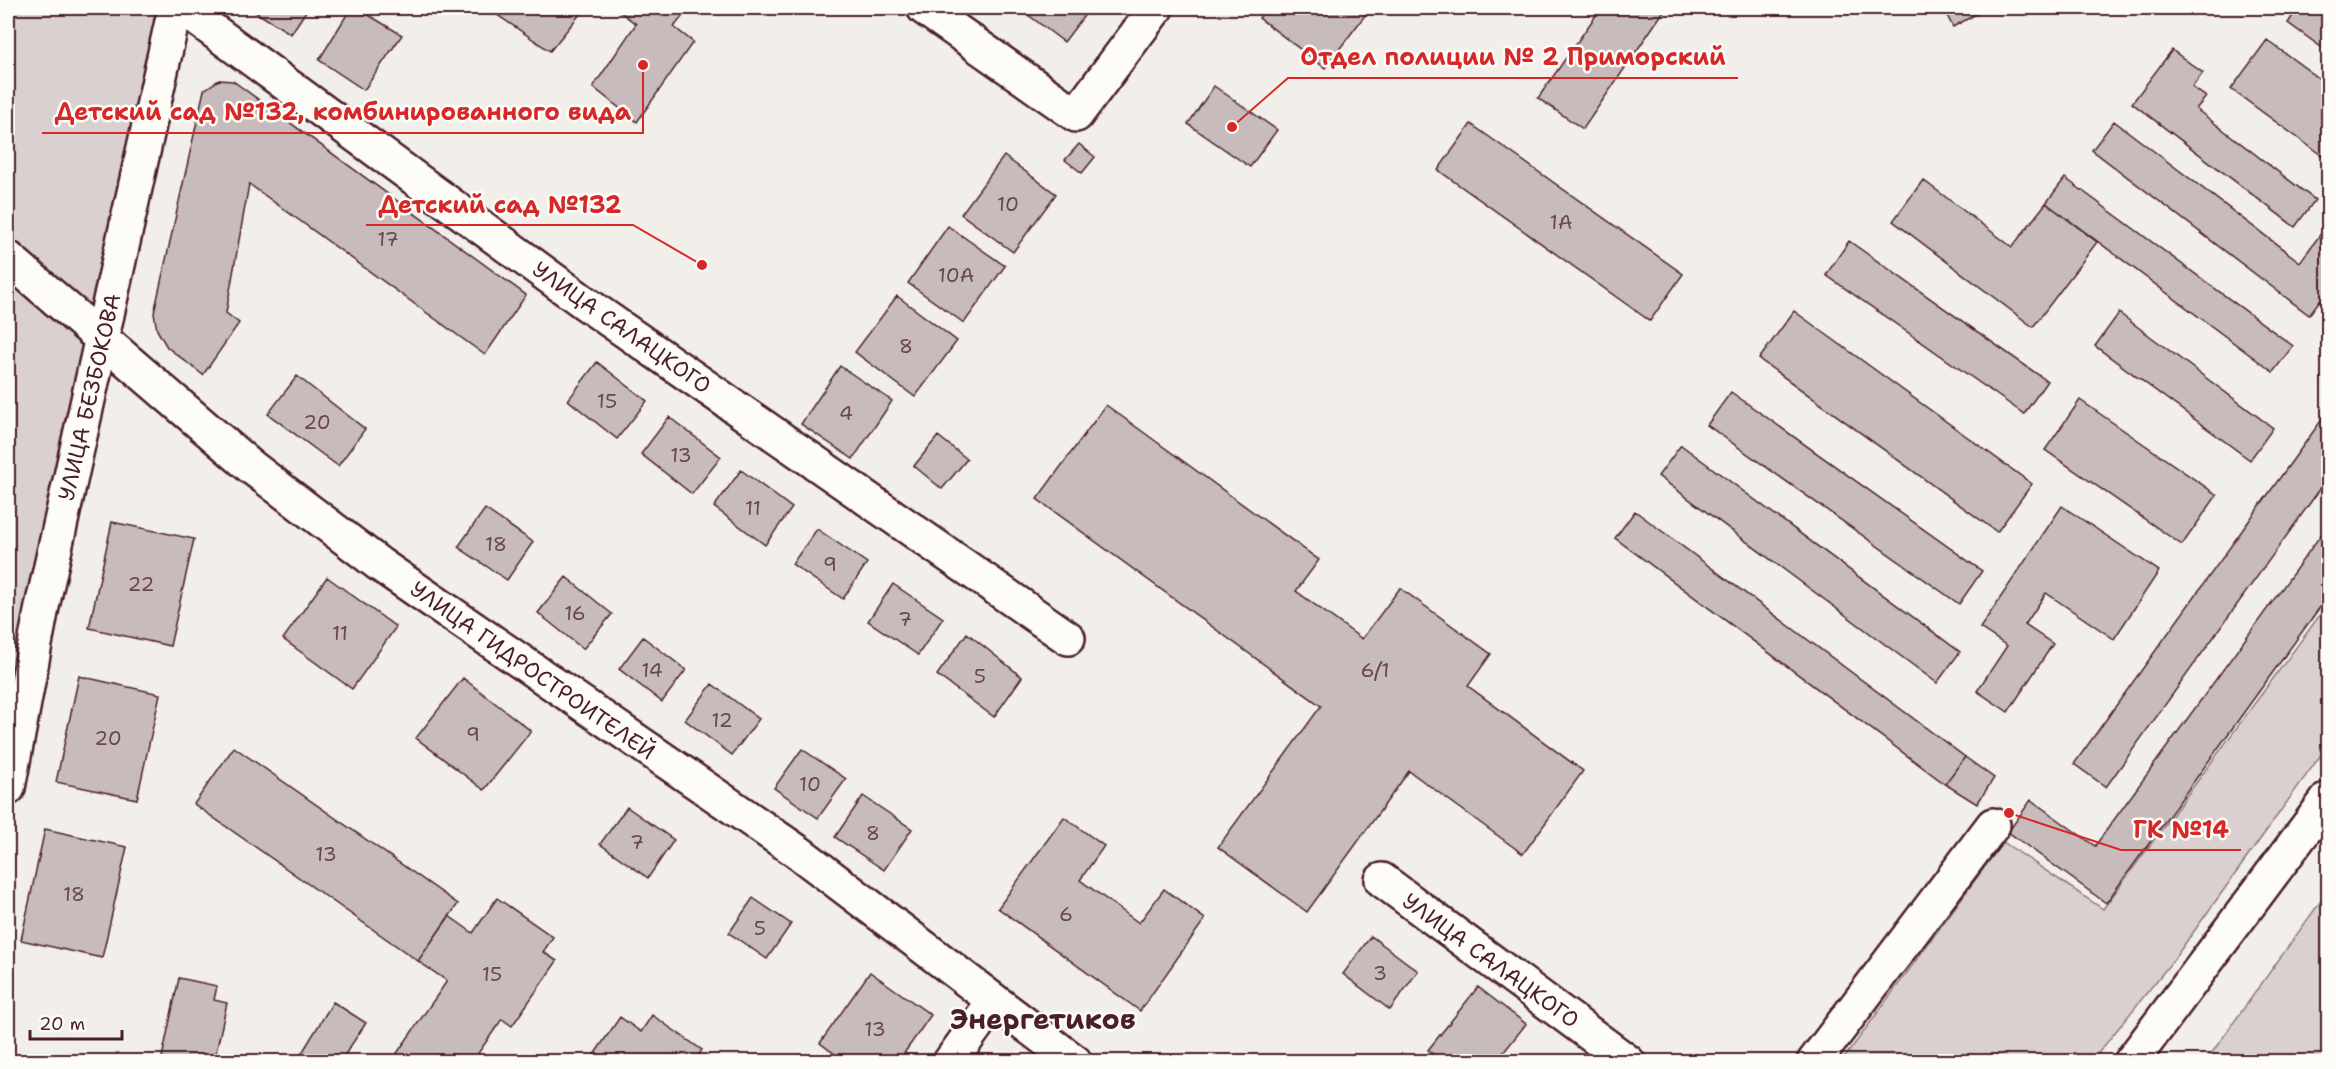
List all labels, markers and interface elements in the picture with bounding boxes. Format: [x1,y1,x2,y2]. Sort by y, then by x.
callout: Отдел полиции № 2 Приморский [1288,36,1738,78]
text: Отдел полиции № 2 Приморский [1300,41,1726,73]
callout: Детский сад №132, комбинированного вида [42,91,643,133]
text: Детский сад №132, комбинированного вида [55,96,632,128]
callout: Детский сад №132 [366,183,633,225]
text: Детский сад №132 [379,189,622,221]
house number: 10 [997,191,1019,217]
house number: 1А [1550,209,1572,235]
house number: 17 [377,226,399,252]
street label: УЛИЦА САЛАЦКОГО [527,255,717,400]
house number: 10А [938,262,974,288]
street label: УЛИЦА БЕЗБОКОВА [52,291,127,503]
house number: 8 [899,333,913,359]
house number: 15 [597,388,617,414]
house number: 4 [839,400,853,426]
house number: 20 [303,409,331,435]
house number: 13 [670,442,692,468]
house number: 11 [745,495,761,521]
house number: 18 [485,531,507,557]
house number: 9 [823,551,837,577]
house number: 22 [128,571,155,597]
street label: УЛИЦА ГИДРОСТРОИТЕЛЕЙ [404,575,661,766]
house number: 16 [564,600,586,626]
house number: 7 [898,606,912,632]
house number: 11 [332,620,348,646]
house number: 14 [641,657,663,683]
house number: 6/1 [1360,657,1390,683]
house number: 5 [974,663,986,689]
house number: 12 [711,707,733,733]
house number: 9 [466,721,480,747]
house number: 20 [94,725,122,751]
house number: 10 [799,771,821,797]
callout: ГК №14 [2121,808,2241,850]
text: ГК №14 [2133,814,2229,846]
house number: 8 [866,820,880,846]
house number: 7 [630,829,644,855]
house number: 13 [315,841,337,867]
house number: 18 [63,881,85,907]
street label: УЛИЦА САЛАЦКОГО [1397,886,1585,1034]
house number: 6 [1059,901,1073,927]
house number: 5 [754,915,766,941]
house number: 3 [1373,960,1387,986]
house number: 15 [482,961,502,987]
district label: Энергетиков [950,1000,1136,1038]
scale bar [30,1003,122,1041]
text: 20 m [39,1012,85,1036]
house number: 13 [864,1016,886,1042]

